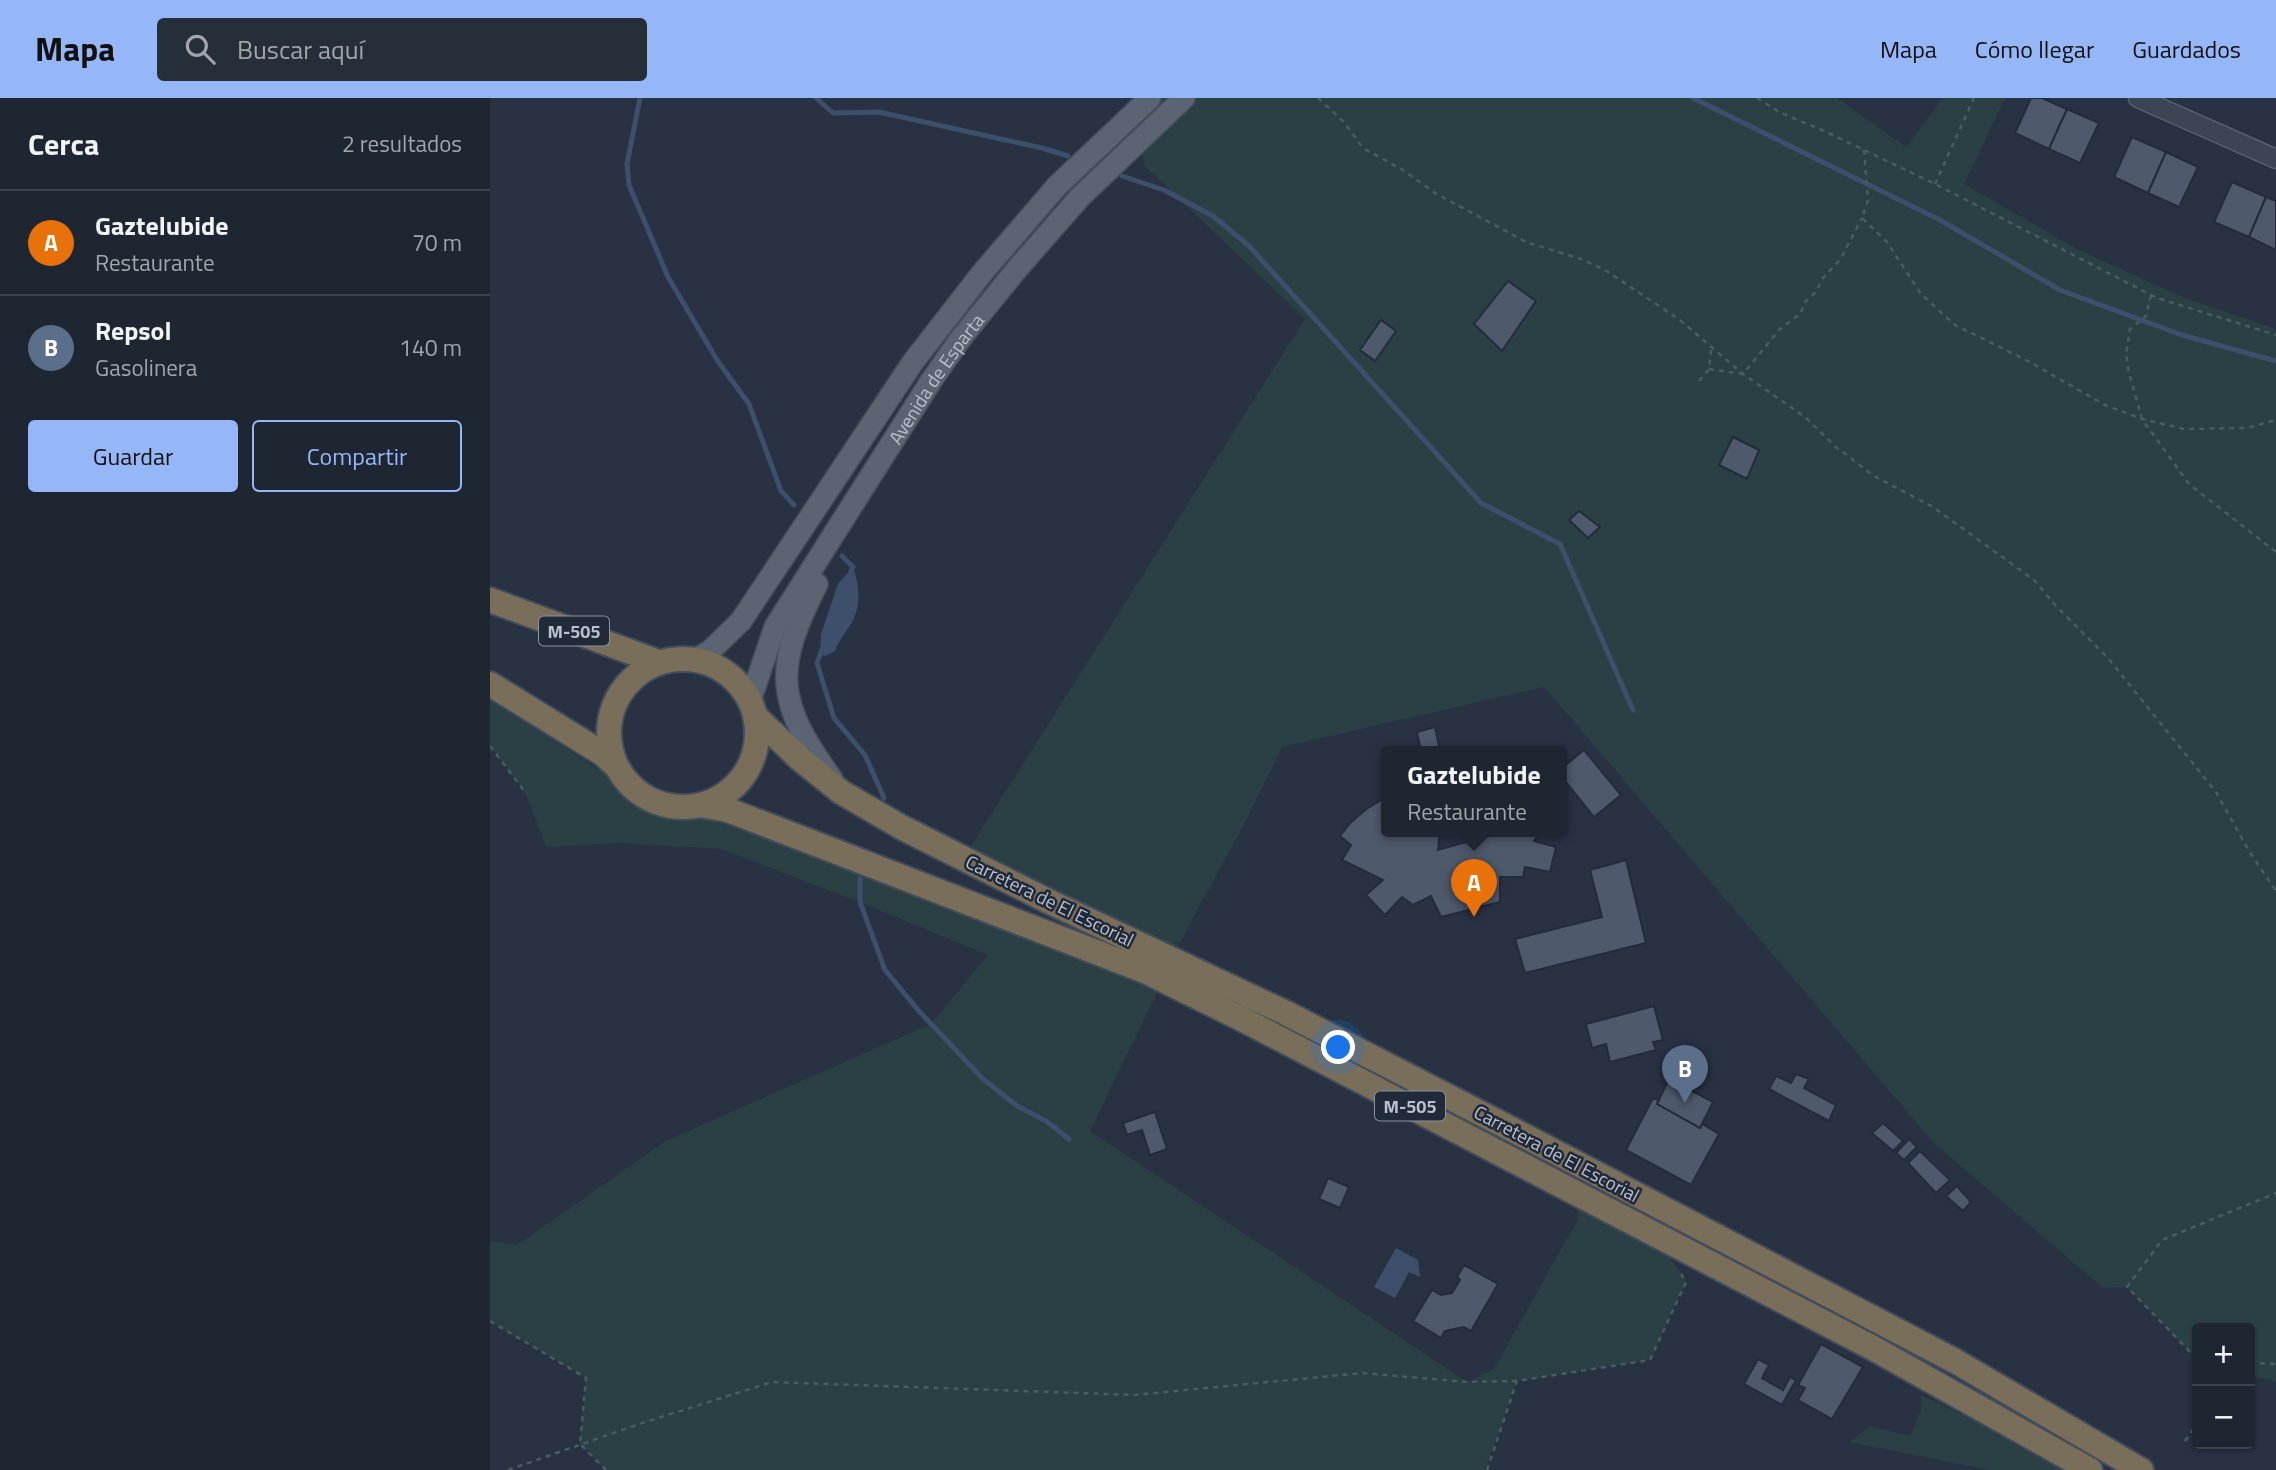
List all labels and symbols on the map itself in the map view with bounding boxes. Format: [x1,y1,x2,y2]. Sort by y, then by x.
street label: Avenida de Esparta [880,306,991,450]
road number: M-505 [539,616,609,646]
street label: Carretera de El Escorial [961,847,1139,953]
pin: A [1451,859,1497,917]
your location [1321,1030,1355,1064]
pin: B [1662,1045,1708,1103]
road number: M-505 [1375,1091,1445,1121]
street label: Carretera de El Escorial [1469,1097,1645,1209]

